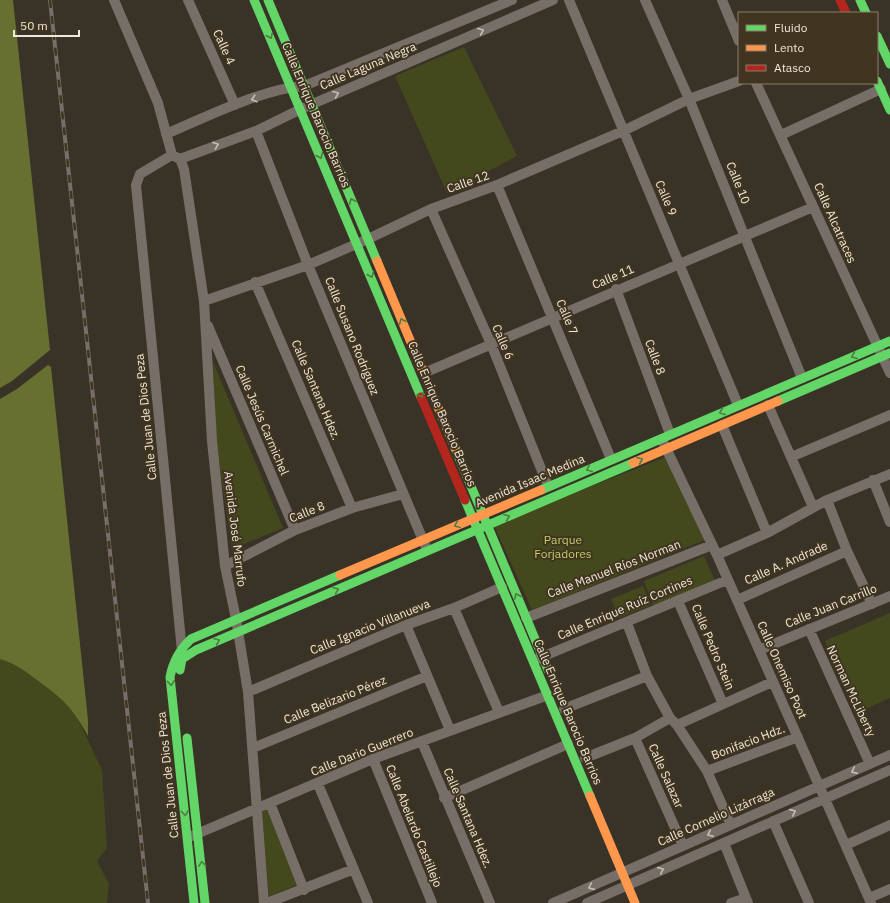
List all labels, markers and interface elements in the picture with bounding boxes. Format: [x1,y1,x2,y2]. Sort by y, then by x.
scale bar [14,12,79,38]
legend [738,12,878,84]
text: 50 m [20,18,48,33]
text: Fluido [774,20,808,35]
street label: Calle 4 [210,27,239,67]
one-way arrow [477,28,485,36]
one-way arrow [265,32,273,39]
street label: Calle Laguna Negra [317,38,419,93]
street label: Calle Enrique Barocio Barrios [279,40,354,190]
text: Lento [774,40,804,55]
text: Atasco [774,60,811,75]
one-way arrow [333,90,340,98]
one-way arrow [251,94,258,103]
one-way arrow [213,142,220,150]
one-way arrow [315,151,323,159]
street label: Calle 10 [723,160,754,206]
street label: Calle 12 [445,167,491,196]
street label: Calle 9 [652,178,681,218]
street label: Calle Alcatraces [811,180,860,266]
one-way arrow [349,197,357,205]
street label: Calle 11 [590,261,636,292]
one-way arrow [366,272,374,279]
street label: Calle Susano Rodríguez [322,275,383,397]
street label: Calle 7 [553,297,582,337]
one-way arrow [399,317,407,325]
street label: Calle 6 [489,322,518,362]
street label: Calle Santana Hdez. [289,337,344,442]
street label: Calle 8 [642,337,669,377]
street label: Calle Enrique Barocio Barrios [405,339,480,489]
one-way arrow [851,351,859,359]
street label: Calle Juan de Dios Peza [131,352,160,481]
street label: Calle Jesús Carmichel [232,362,292,477]
one-way arrow [417,392,425,399]
one-way arrow [718,408,725,416]
street label: Avenida Isaac Medina [473,450,587,510]
one-way arrow [635,457,643,465]
one-way arrow [586,464,594,472]
street label: Avenida José Marrufo [221,470,250,588]
street label: Calle 8 [287,498,327,525]
one-way arrow [504,513,511,521]
one-way arrow [453,521,460,529]
park label: Parque Forjadores [534,532,592,561]
street label: Calle Manuel Ríos Norman [545,536,683,601]
street label: Calle A. Andrade [742,537,830,588]
street label: Calle Enrique Ruíz Cortines [555,572,695,643]
street label: Calle Juan Carrillo [783,580,879,631]
one-way arrow [333,586,340,594]
one-way arrow [513,592,521,599]
street label: Calle Ignacio Villanueva [308,595,433,658]
street label: Calle Pedro Stein [689,602,738,692]
street label: Calle Onemiso Poot [754,619,811,721]
one-way arrow [213,637,220,645]
street label: Calle Enrique Barocio Barrios [531,637,606,787]
street label: Norman McLiberty [824,643,879,739]
street label: Calle Belizario Pérez [281,672,389,727]
one-way arrow [166,680,175,687]
street label: Calle Juan de Dios Peza [153,710,182,839]
street label: Bonifacio Hdz. [709,721,787,762]
street label: Calle Dario Guerrero [308,724,416,779]
street label: Calle Salazar [646,741,688,811]
street label: Calle Abelardo Castillejo [383,762,446,890]
street label: Calle Santana Hdez. [441,765,496,870]
one-way arrow [851,766,859,774]
street label: Calle Cornelio Lizárraga [655,784,777,849]
one-way arrow [789,809,796,817]
one-way arrow [180,810,189,816]
one-way arrow [706,830,713,838]
one-way arrow [197,861,206,867]
one-way arrow [657,867,664,875]
one-way arrow [587,882,594,890]

